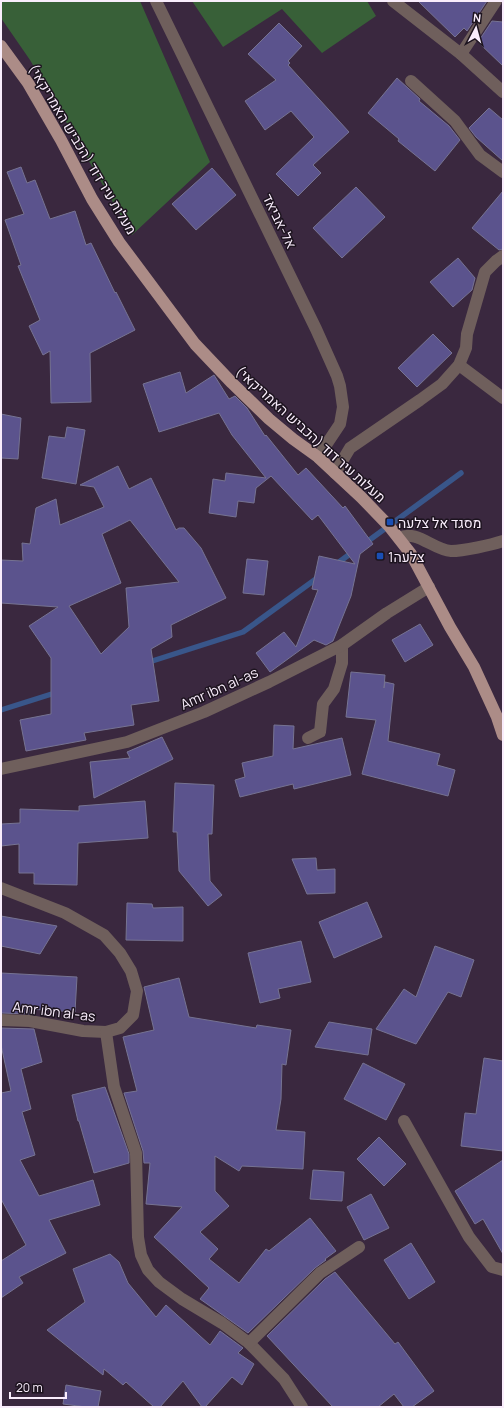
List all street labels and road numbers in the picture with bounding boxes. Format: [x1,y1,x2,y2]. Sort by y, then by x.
street label: מעלות עיר דוד (הכביש האמריקאי) [24,60,142,238]
street label: אל-אביאד [259,190,301,252]
street label: מעלות עיר דוד (הכביש האמריקאי) [232,361,390,507]
street label: Amr ibn al-as [177,662,261,714]
street label: Amr ibn al-as [11,996,97,1026]

